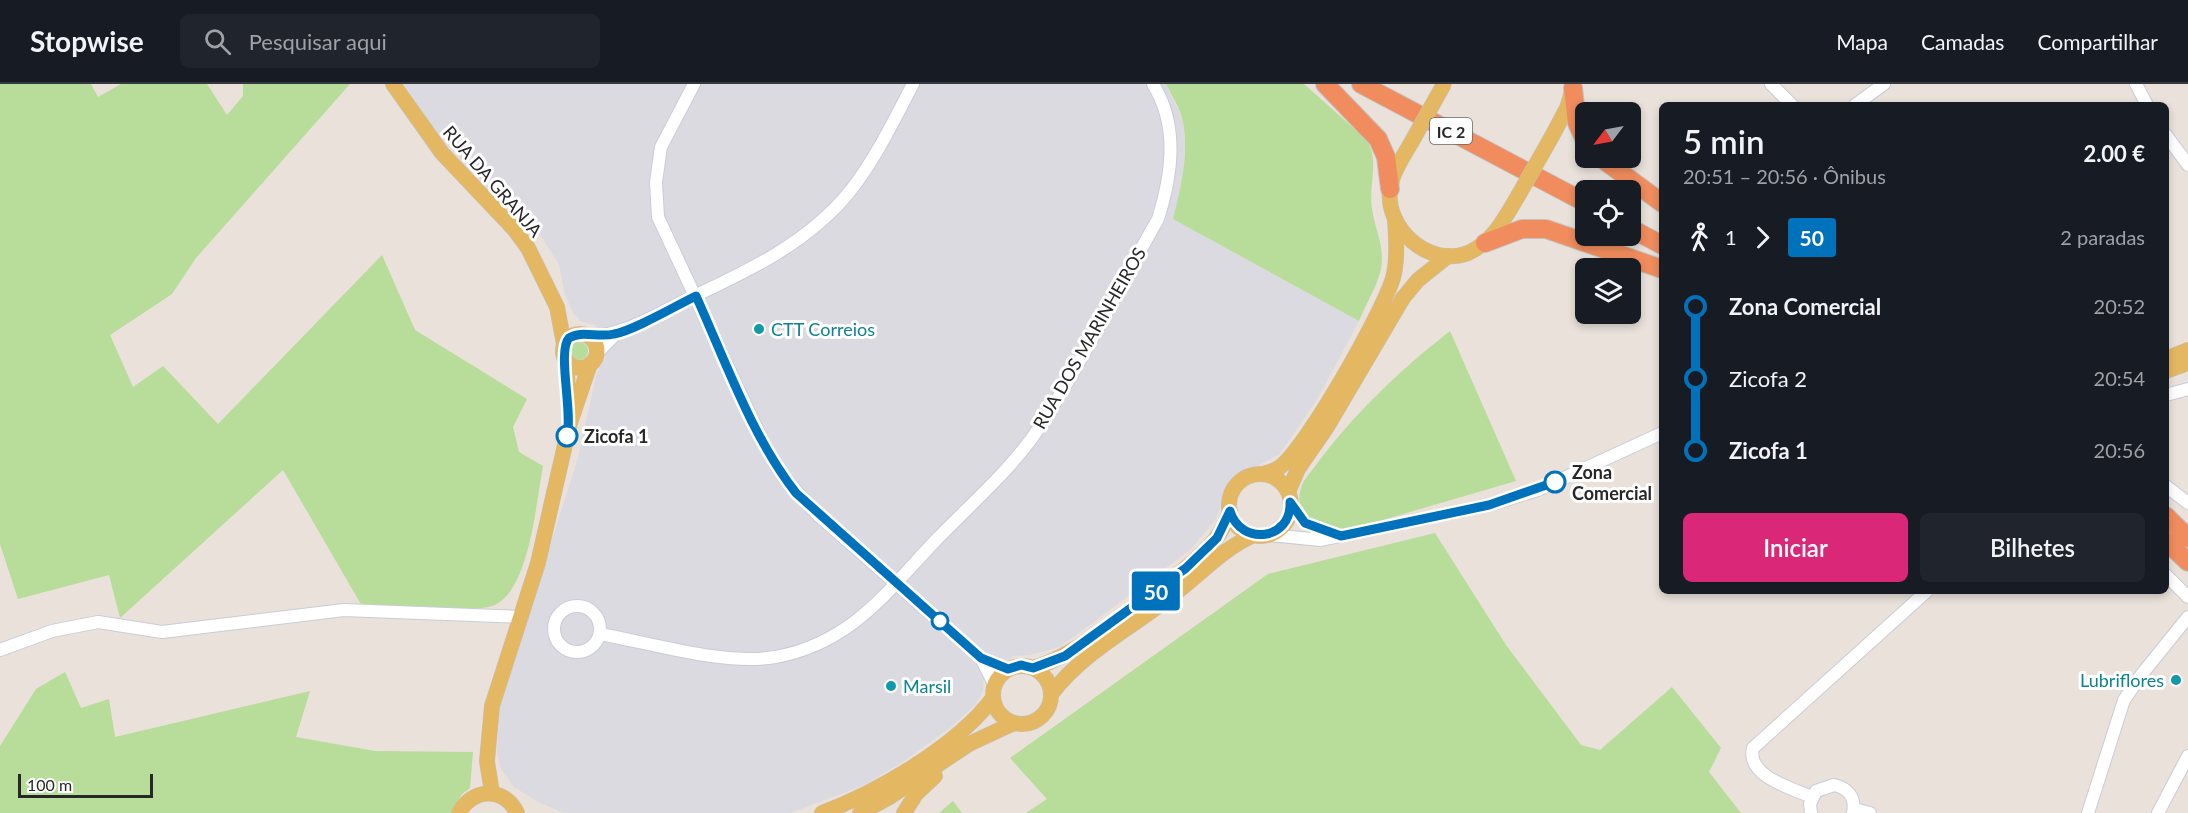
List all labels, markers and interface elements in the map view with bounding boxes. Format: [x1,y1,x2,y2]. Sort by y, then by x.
search box [180,14,600,68]
text: Stopwise [30,24,144,58]
icon: search [201,25,234,58]
text: Pesquisar aqui [249,28,387,55]
text: Mapa [1836,29,1888,54]
text: Camadas [1921,29,2004,54]
text: Compartilhar [2037,29,2158,54]
north arrow [1575,102,1641,168]
map controls [1575,102,1641,324]
road number: IC 2 [1430,118,1472,144]
street label: RUA DA GRANJA [439,121,548,242]
text: 5 min [1683,121,1764,161]
text: 2.00 € [2083,140,2145,167]
text: 20:51 – 20:56 · Ônibus [1683,164,1886,188]
button: locate [1575,180,1641,246]
icon: walk [1683,221,1716,254]
icon: forward [1746,221,1779,254]
text: 1 [1725,225,1737,249]
text: 50 [1800,225,1824,250]
text: 2 paradas [2060,225,2145,249]
street label: RUA DOS MARINHEIROS [1028,243,1150,433]
button: layers [1575,258,1641,324]
text: Zona Comercial [1729,293,1881,320]
text: 20:52 [2094,294,2145,318]
place label: CTT Correios [771,318,875,340]
marker: CTT Correios [752,322,766,336]
text: Zicofa 2 [1729,365,1807,392]
text: 20:54 [2094,366,2145,390]
marker: Zicofa 1 [556,425,578,447]
place label: Zicofa 1 [584,425,648,447]
text: Zicofa 1 [1729,437,1808,464]
text: 20:56 [2094,438,2145,462]
place label: Zona Comercial [1572,461,1652,504]
marker: Zona Comercial [1544,471,1566,493]
button: Iniciar [1683,513,1908,582]
button: Bilhetes [1920,513,2145,582]
line badge: 50 [1129,572,1183,610]
text: 50 [1144,579,1168,604]
unlabelled marker [931,612,949,630]
place label: Lubriflores [2080,669,2164,691]
marker: Lubriflores [2169,673,2183,687]
place label: Marsil [903,675,951,697]
marker: Marsil [884,679,898,693]
scale bar [18,771,153,798]
text: 100 m [27,775,72,794]

